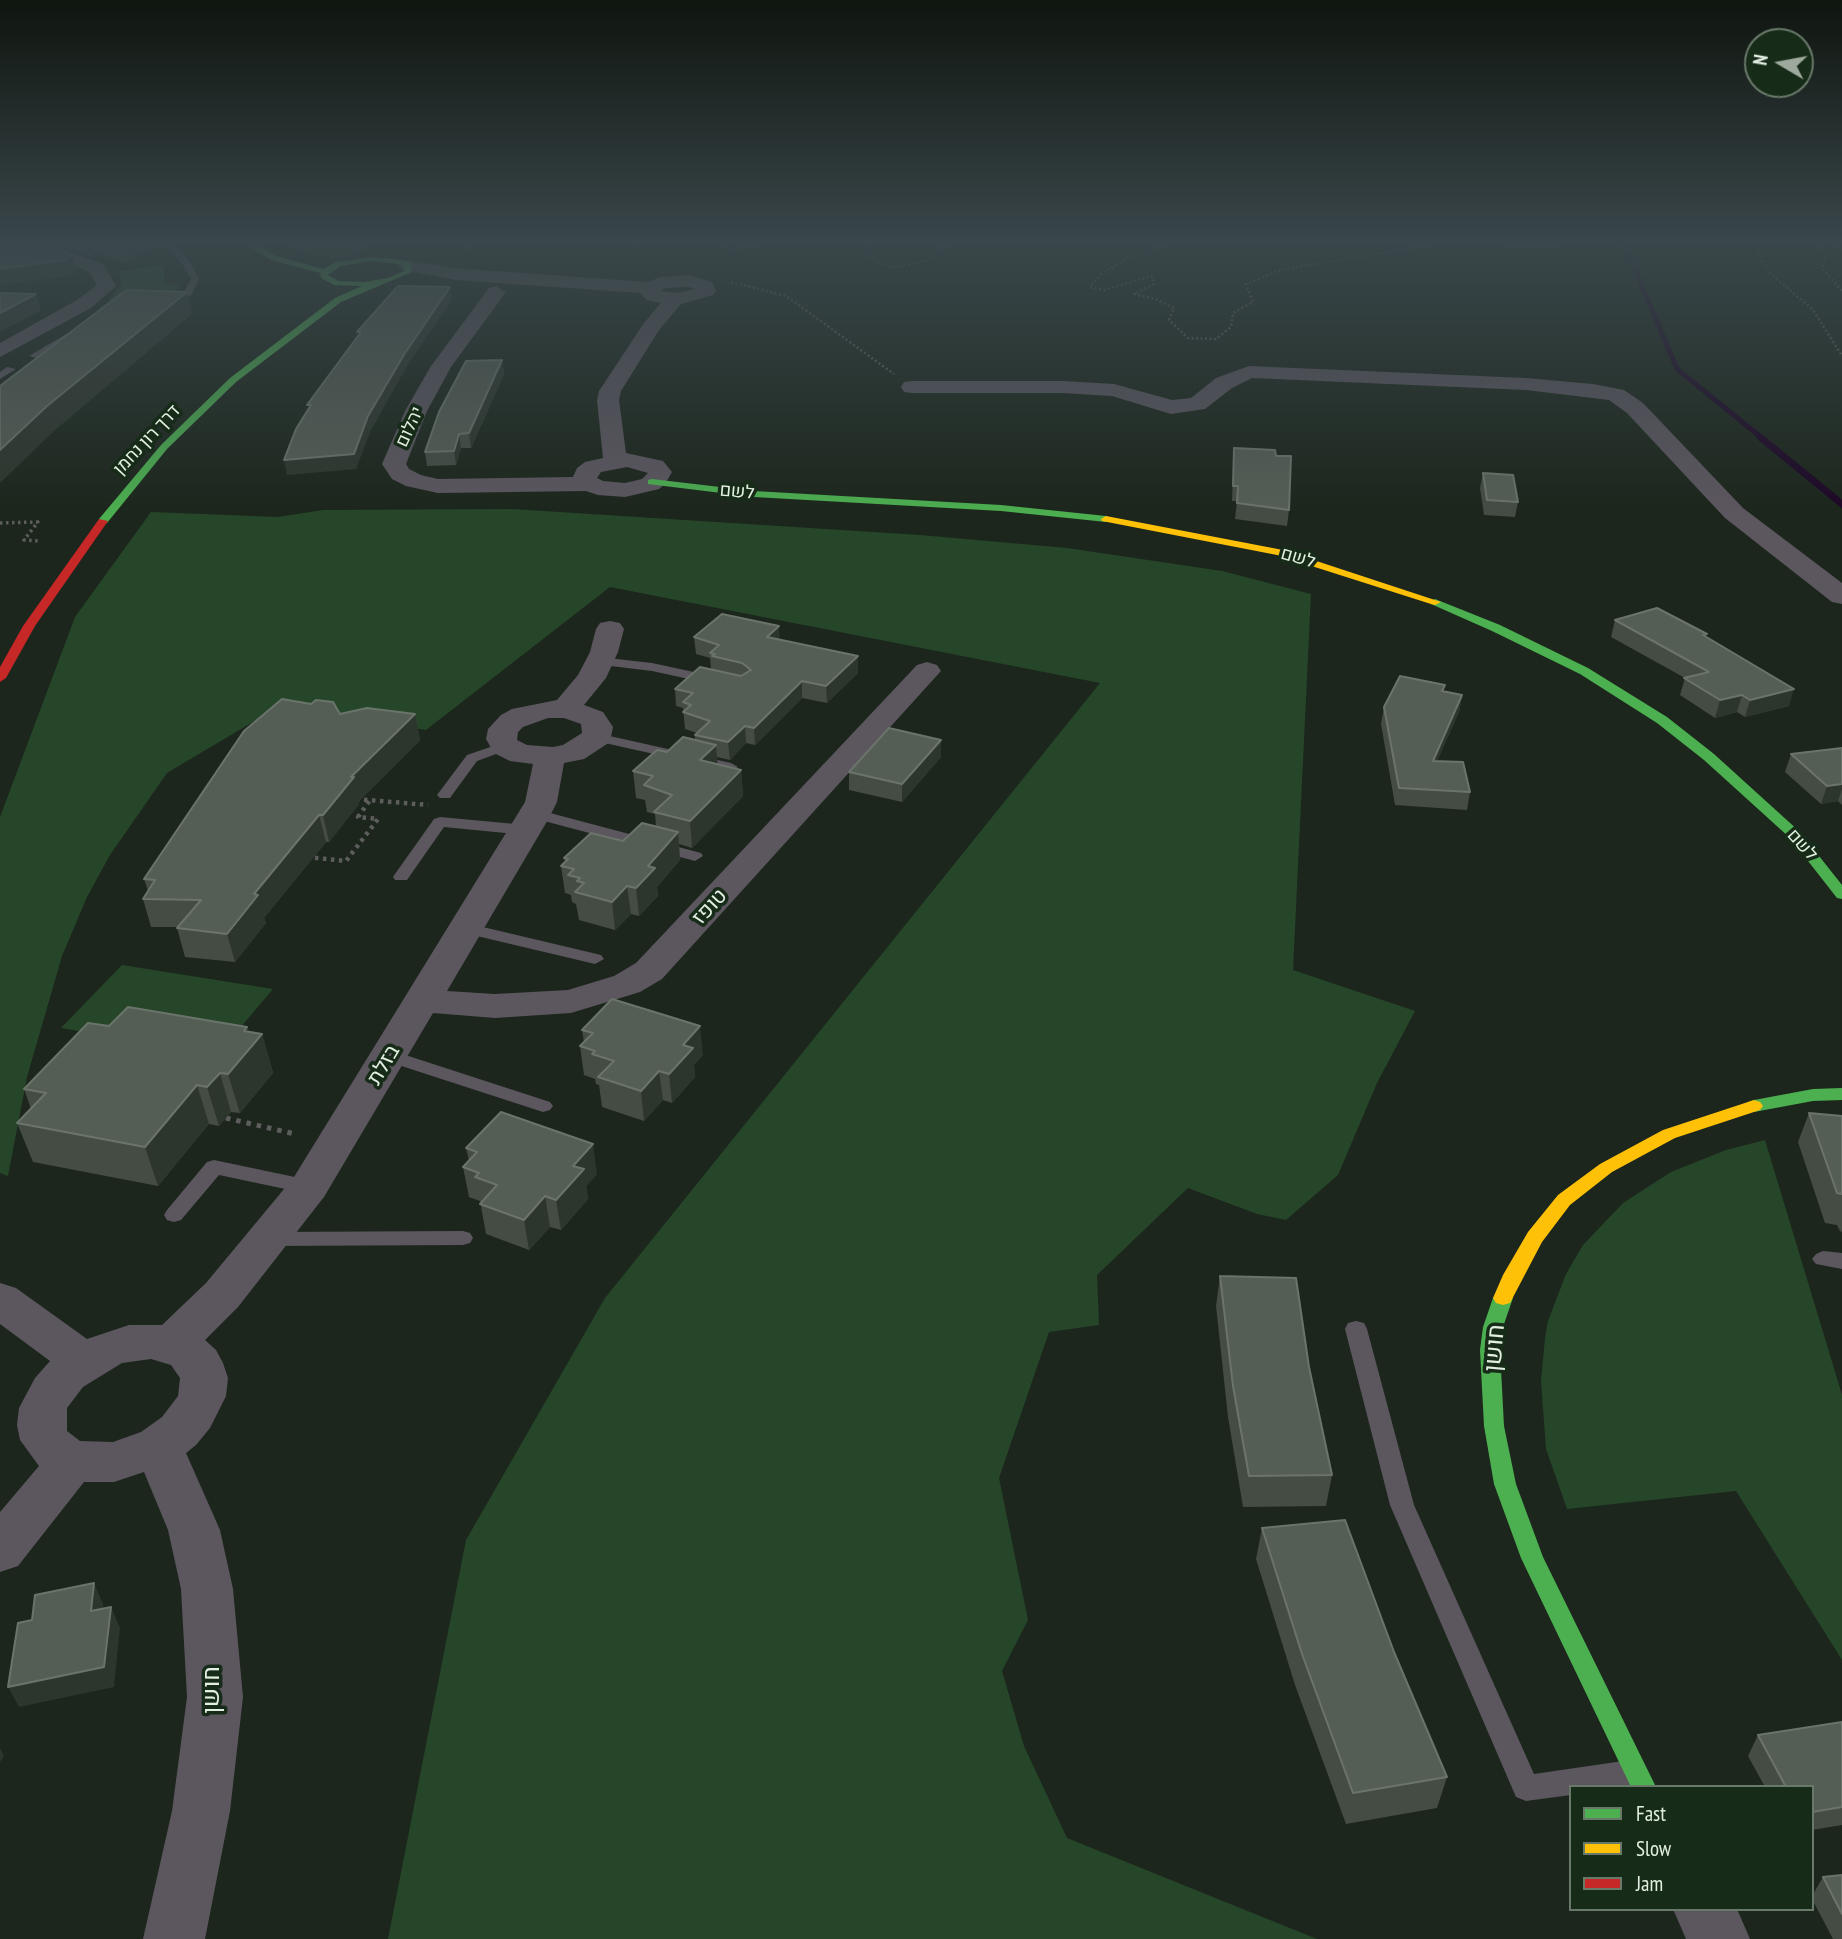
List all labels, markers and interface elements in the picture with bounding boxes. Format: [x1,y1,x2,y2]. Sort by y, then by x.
north arrow [1744,28,1814,98]
text: N [1748,53,1773,67]
street label: דרך רון נחמן [109,400,185,480]
street label: יהלום [391,403,429,451]
street label: לשם [719,480,755,504]
street label: לשם [1278,543,1318,573]
street label: לשם [1782,825,1822,865]
street label: טופז [687,884,733,930]
street label: בזלת [362,1040,406,1090]
street label: חושן [1479,1323,1511,1373]
street label: חושן [198,1666,226,1714]
legend [1569,1785,1814,1911]
text: Fast [1636,1800,1666,1827]
text: Slow [1636,1835,1671,1862]
text: Jam [1636,1870,1663,1897]

